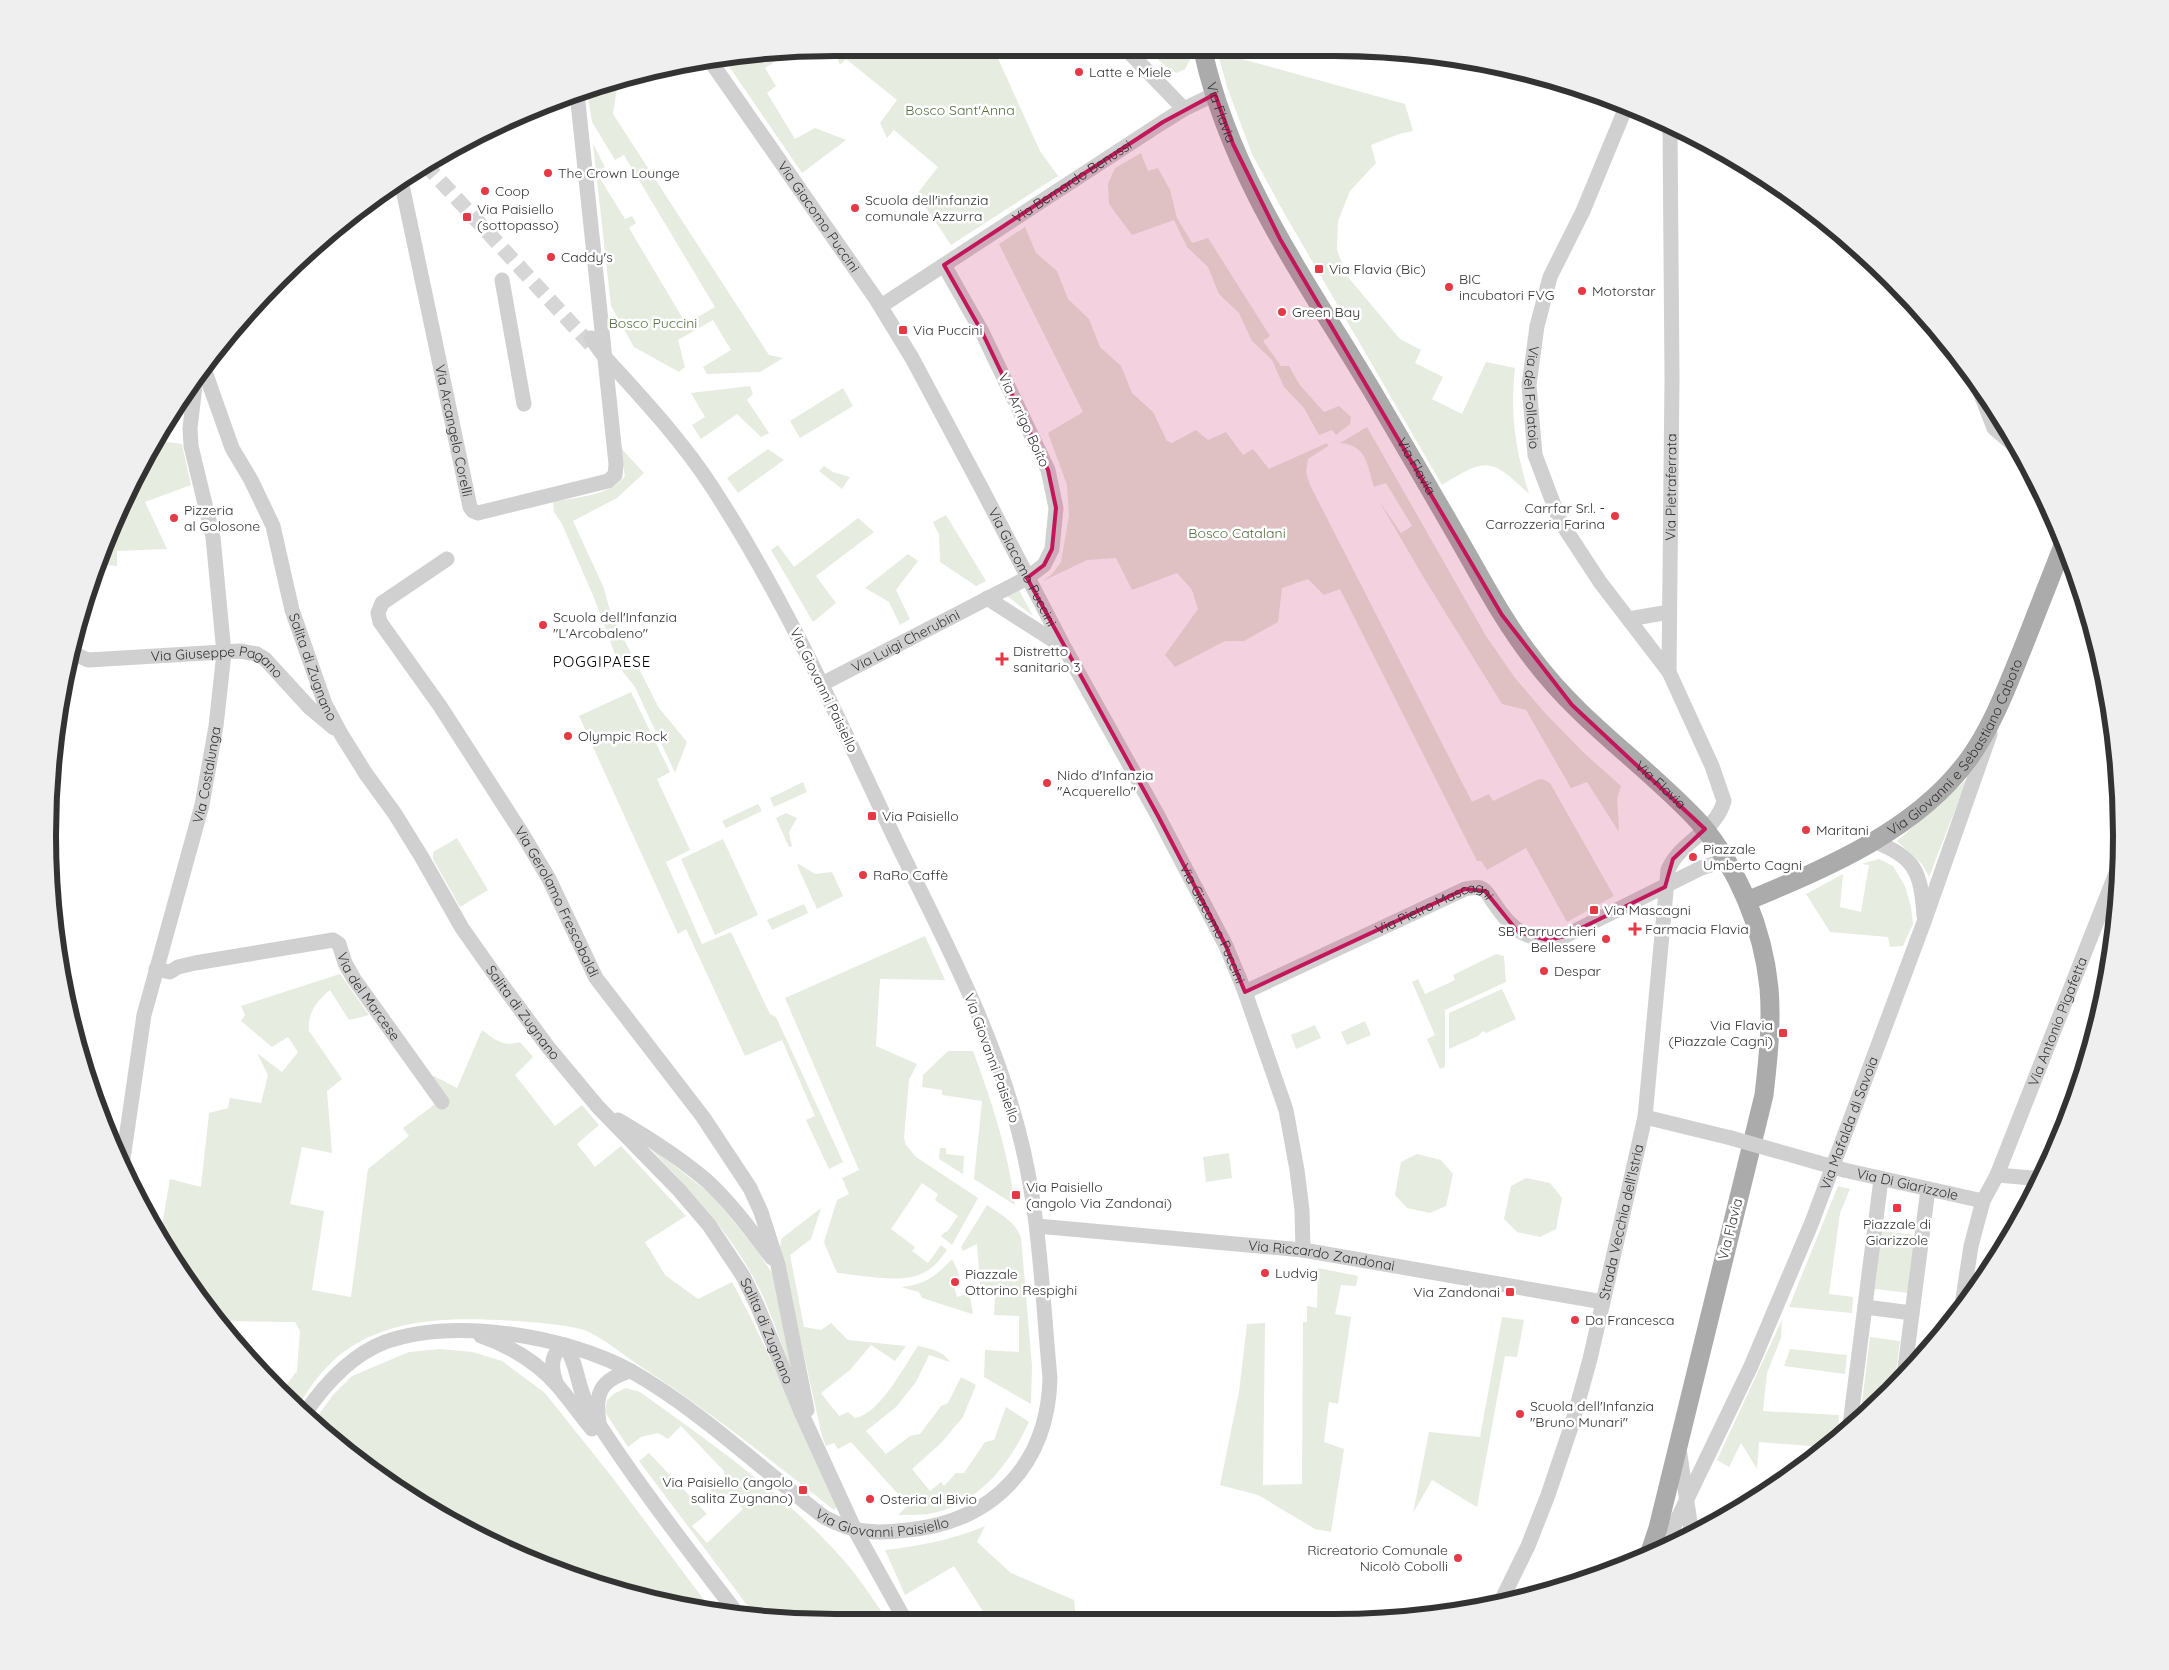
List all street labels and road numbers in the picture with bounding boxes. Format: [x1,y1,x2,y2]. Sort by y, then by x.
street label: Via Flavia [1202,80,1240,145]
street label: Via Bernardo Benussi [1009,136,1135,227]
street label: Via Giacomo Puccini [774,157,864,276]
street label: Via del Follatoio [1520,345,1543,450]
street label: Via Arcangelo Corelli [431,363,477,498]
street label: Via Arrigo Boito [994,370,1054,470]
street label: Via Pietraferrata [1661,433,1680,541]
street label: Via Flavia [1393,435,1440,498]
street label: Via Giacomo Puccini [984,505,1061,630]
street label: Via Luigi Cherubini [848,605,963,676]
street label: Salita di Zugnano [285,611,341,724]
street label: Via Giovanni Paisiello [786,625,862,755]
street label: Via Giuseppe Pagano [150,642,287,682]
street label: Via Giovanni e Sebastiano Caboto [1884,656,2026,839]
street label: Via Costalunga [188,725,225,825]
street label: Via Flavia [1631,757,1690,813]
street label: Via Gerolamo Frescobaldi [511,823,603,980]
street label: Via Giacomo Puccini [1175,860,1249,986]
street label: Via Pietro Mascagni [1372,878,1498,939]
street label: Via del Marcese [333,950,404,1044]
street label: Via Antonio Pigafetta [2024,954,2091,1089]
street label: Salita di Zugnano [482,962,564,1064]
street label: Via Giovanni Paisiello [960,991,1024,1125]
street label: Via Mafalda di Savoia [1816,1054,1882,1192]
street label: Strada Vecchia dell'Istria [1595,1142,1648,1302]
street label: Via Di Giarizzole [1855,1164,1960,1204]
street label: Via Flavia [1714,1196,1746,1262]
street label: Via Riccardo Zandonai [1247,1236,1396,1275]
street label: Salita di Zugnano [736,1275,797,1387]
street label: Via Giovanni Paisiello [812,1505,951,1541]

